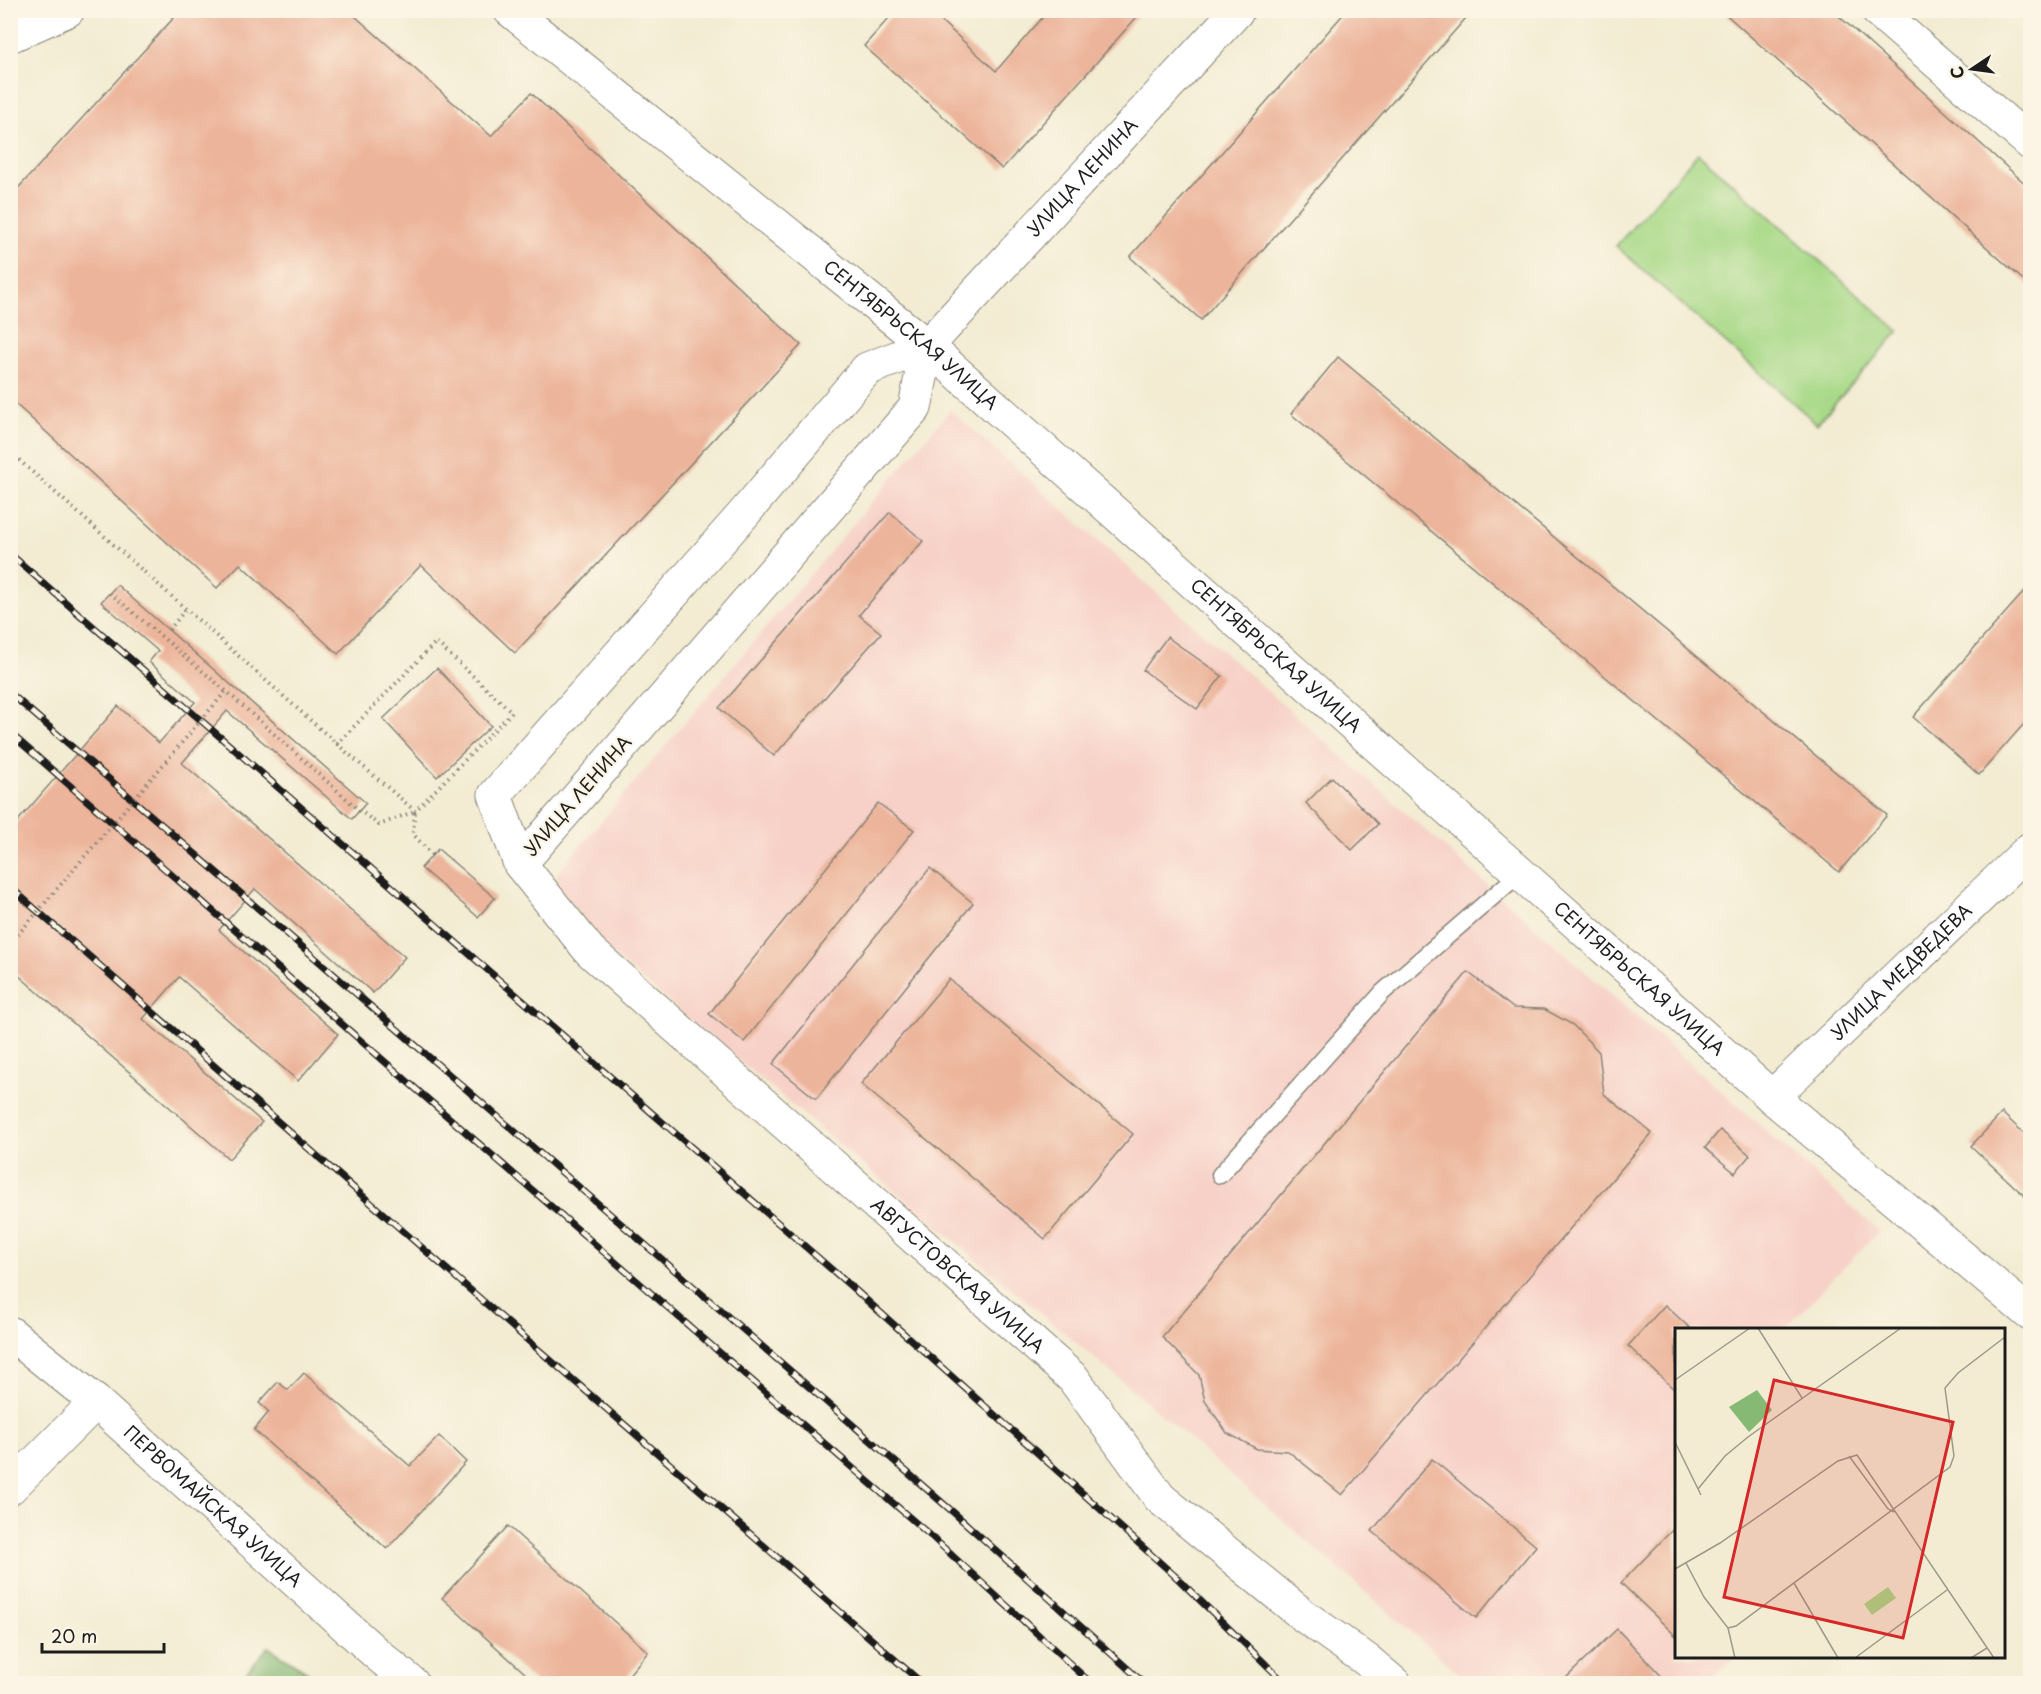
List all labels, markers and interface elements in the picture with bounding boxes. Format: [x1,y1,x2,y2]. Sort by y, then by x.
north arrow [1942,39,2002,99]
text: С [1943,64,1969,81]
street label: УЛИЦА ЛЕНИНА [1020,112,1143,242]
street label: СЕНТЯБРЬСКАЯ УЛИЦА [818,253,1005,416]
street label: СЕНТЯБРЬСКАЯ УЛИЦА [1185,571,1368,738]
street label: УЛИЦА ЛЕНИНА [517,729,637,861]
street label: СЕНТЯБРЬСКАЯ УЛИЦА [1548,894,1732,1061]
street label: УЛИЦА МЕДВЕДЕВА [1824,897,1977,1046]
street label: АВГУСТОВСКАЯ УЛИЦА [866,1190,1051,1359]
inset map [1675,1328,2005,1658]
street label: ПЕРВОМАЙСКАЯ УЛИЦА [119,1418,309,1593]
scale bar [42,1616,164,1654]
text: 20 m [51,1622,97,1649]

